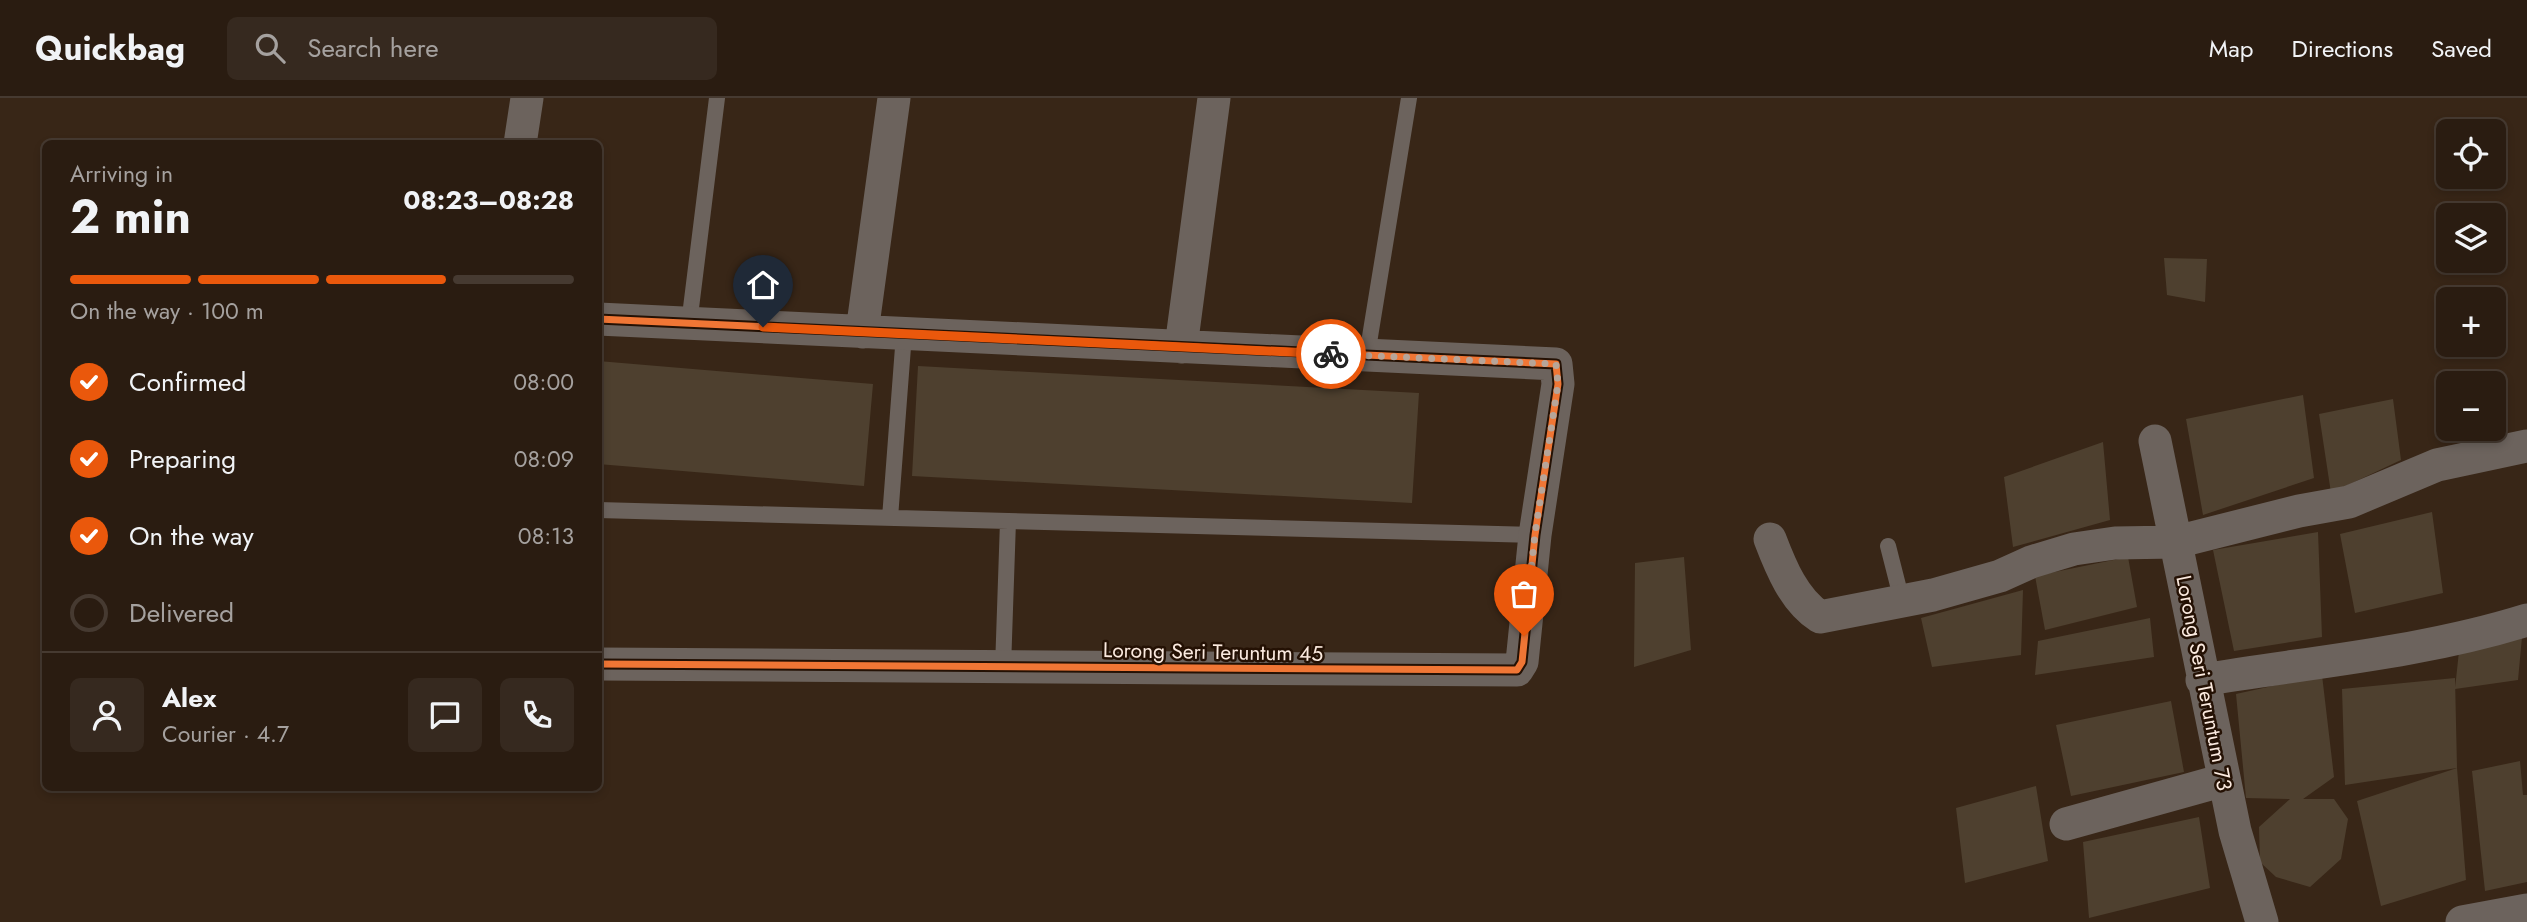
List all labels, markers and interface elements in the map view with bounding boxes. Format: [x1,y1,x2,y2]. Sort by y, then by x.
search box [227,17,717,80]
text: Quickbag [35,25,185,72]
icon: search [251,29,289,67]
text: Search here [307,29,439,67]
text: Map [2209,31,2254,66]
text: Directions [2292,31,2393,66]
text: Saved [2431,31,2492,66]
map controls [2436,119,2506,441]
button: locate [2436,119,2506,189]
text: Arriving in [70,157,173,191]
text: 08:23–08:28 [403,181,574,219]
text: 2 min [70,184,191,250]
button: layers [2436,203,2506,273]
pin [733,255,793,327]
icon: home [744,266,782,304]
button: + [2436,287,2506,357]
text: On the way · 100 m [70,294,264,328]
courier [1296,319,1366,389]
icon: bike [1312,335,1350,373]
icon: check [70,363,108,401]
text: Confirmed [129,363,246,401]
text: 08:00 [513,365,574,399]
button: − [2436,371,2506,441]
icon: check [70,440,108,478]
text: Preparing [129,440,236,478]
text: 08:09 [514,442,574,476]
icon: check [70,517,108,555]
text: On the way [129,517,254,555]
text: 08:13 [518,519,574,553]
pin [1494,564,1554,636]
street label: Lorong Seri Teruntum 73 [2168,573,2240,793]
icon: bag [1505,575,1543,613]
text: Delivered [129,594,234,632]
street label: Lorong Seri Teruntum 45 [1103,635,1323,669]
button: person [70,678,144,752]
button: chat [408,678,482,752]
button: phone [500,678,574,752]
text: Alex [162,679,216,717]
text: Courier · 4.7 [162,717,289,751]

